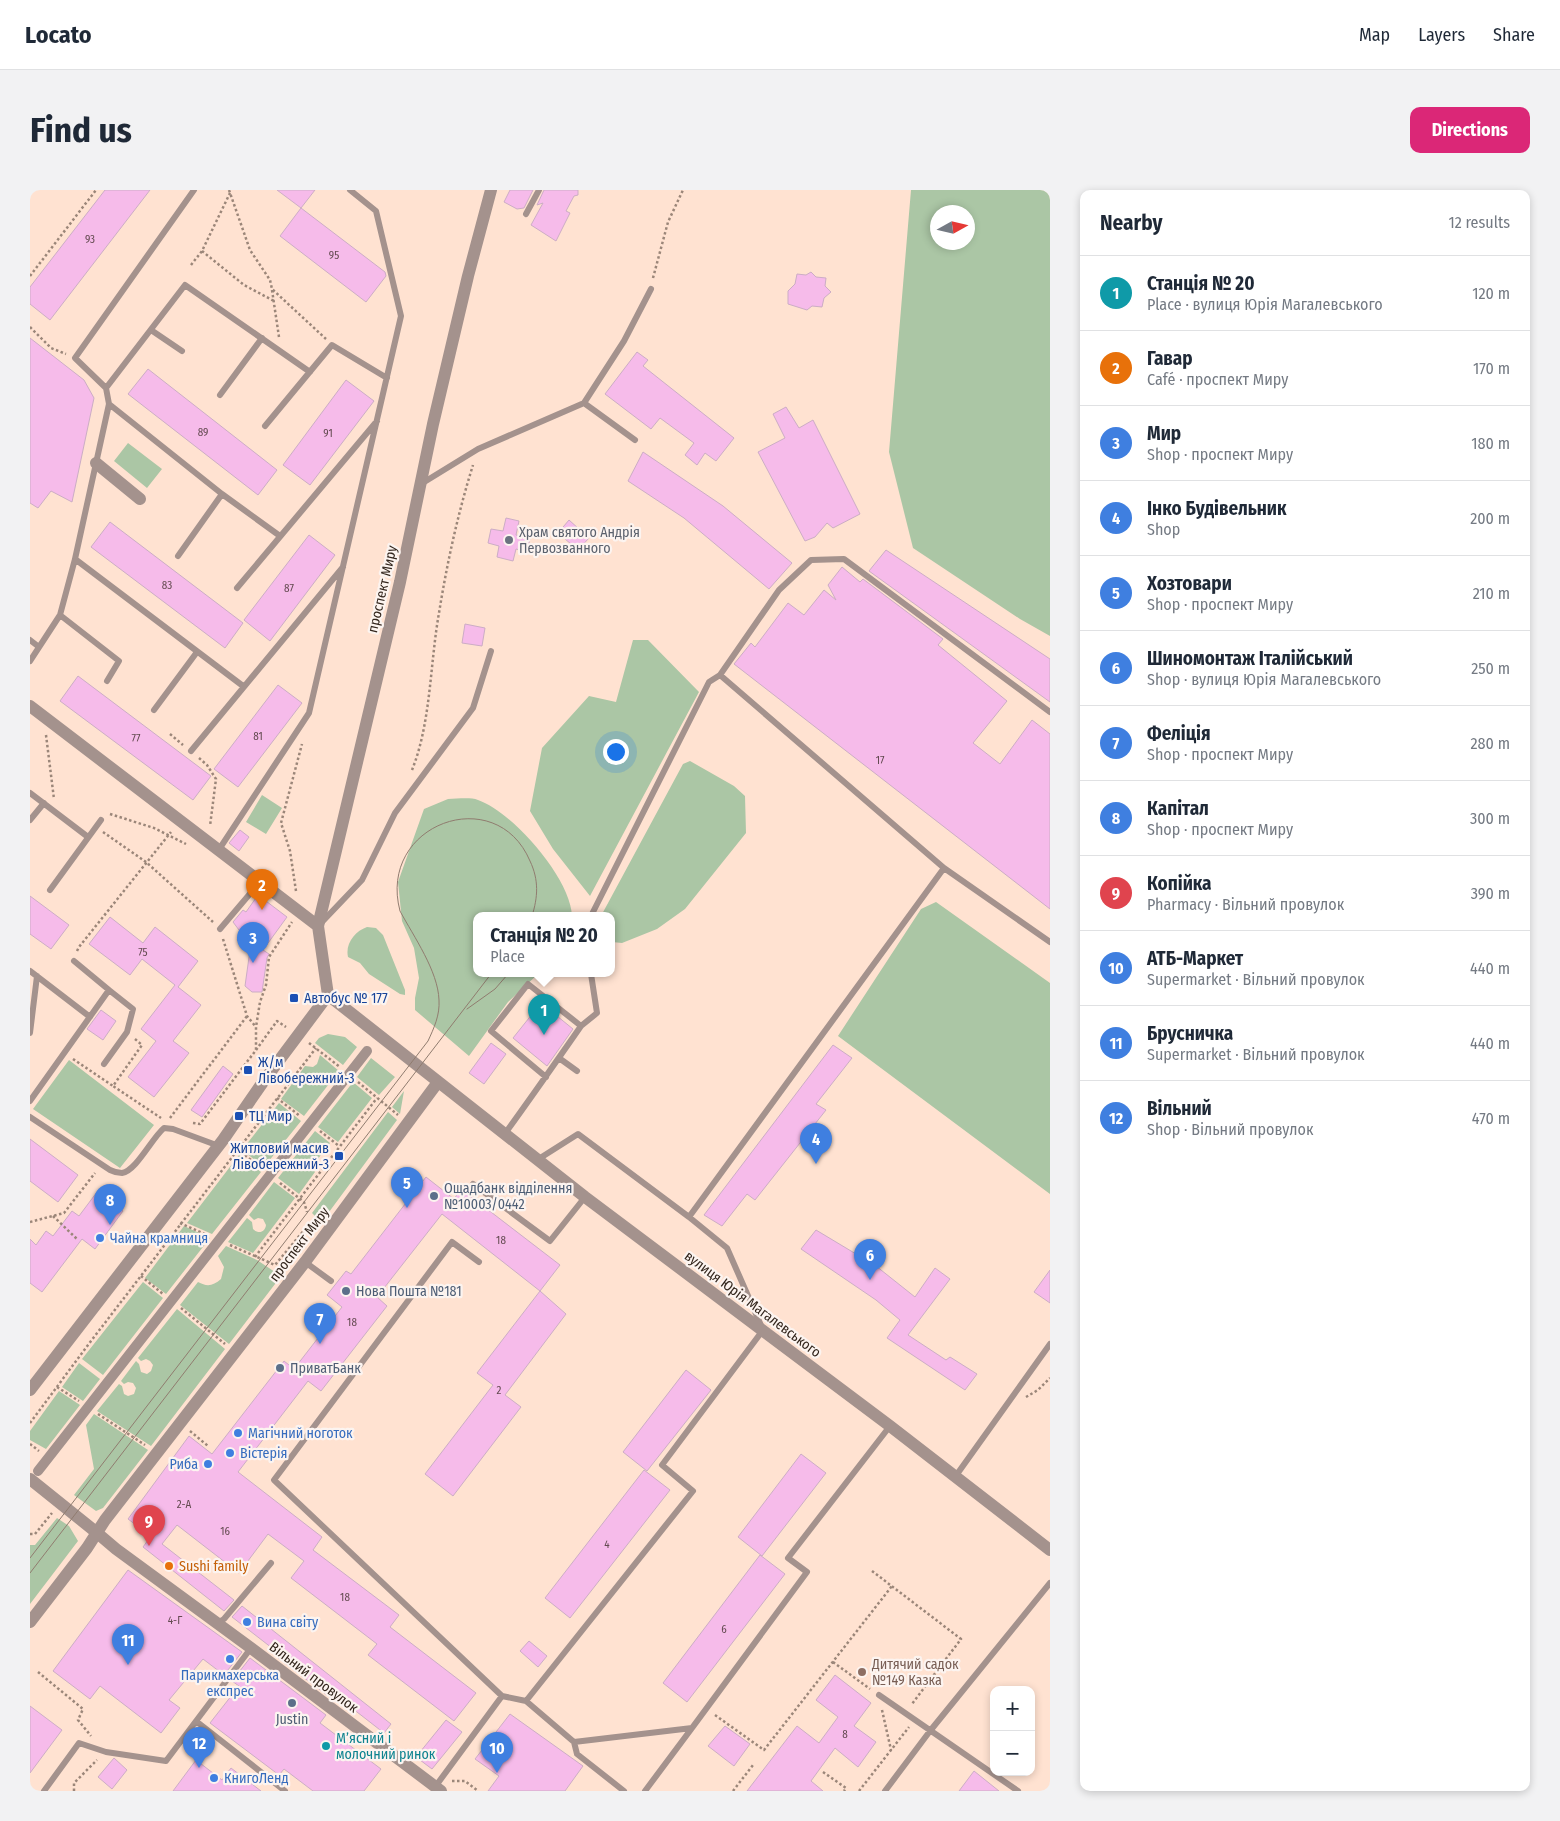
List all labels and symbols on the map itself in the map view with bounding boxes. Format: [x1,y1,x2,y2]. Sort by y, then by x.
north arrow [930,205,975,250]
house number: 93 [85,233,95,246]
house number: 95 [329,249,339,262]
house number: 89 [198,426,208,439]
house number: 91 [323,427,333,440]
place label: Храм святого Андрія Первозванного [519,524,640,557]
marker: Храм святого Андрія Первозванного [503,534,515,546]
street label: проспект Миру [364,543,401,634]
house number: 83 [162,579,172,592]
house number: 87 [284,582,294,595]
house number: 81 [253,730,263,743]
house number: 77 [132,732,141,745]
your location [603,739,629,765]
house number: 17 [876,754,885,767]
pin: 2 [246,869,278,910]
pin: 3 [237,922,269,963]
house number: 75 [138,946,148,959]
place label: Автобус № 177 [304,990,388,1007]
marker: Автобус № 177 [288,992,300,1004]
pin: 1 [528,994,560,1035]
place label: Ж/м Лівобережний-3 [258,1054,355,1087]
marker: Ж/м Лівобережний-3 [242,1064,254,1076]
place label: ТЦ Мир [249,1108,292,1125]
marker: ТЦ Мир [233,1110,245,1122]
pin: 4 [800,1123,832,1164]
place label: Житловий масив Лівобережний-3 [230,1140,329,1173]
marker: Житловий масив Лівобережний-3 [333,1150,345,1162]
pin: 5 [391,1167,423,1208]
place label: Ощадбанк відділення №10003/0442 [444,1180,572,1213]
pin: 8 [94,1184,126,1225]
marker: Ощадбанк відділення №10003/0442 [428,1190,440,1202]
street label: проспект Миру [266,1203,333,1285]
place label: Чайна крамниця [110,1230,208,1247]
marker: Чайна крамниця [94,1232,106,1244]
house number: 18 [496,1234,506,1247]
pin: 6 [854,1239,886,1280]
street label: вулиця Юрія Магалевського [681,1248,824,1361]
place label: Нова Пошта №181 [356,1283,462,1300]
marker: Нова Пошта №181 [340,1285,352,1297]
pin: 7 [304,1303,336,1344]
house number: 18 [347,1316,357,1329]
place label: ПриватБанк [290,1360,361,1377]
marker: ПриватБанк [274,1362,286,1374]
house number: 2 [497,1384,502,1397]
place label: Магічний ноготок [248,1425,353,1442]
marker: Магічний ноготок [232,1427,244,1439]
place label: Вістерія [240,1445,287,1462]
marker: Вістерія [224,1447,236,1459]
place label: Риба [169,1456,198,1473]
marker: Риба [202,1458,214,1470]
house number: 2-А [177,1498,192,1511]
pin: 9 [133,1505,165,1546]
house number: 16 [220,1525,230,1538]
house number: 4 [604,1538,610,1551]
place label: Sushi family [179,1558,249,1575]
marker: Sushi family [163,1560,175,1572]
house number: 18 [340,1591,350,1604]
house number: 4-Г [168,1614,182,1627]
place label: Вина світу [257,1614,319,1631]
marker: Вина світу [241,1616,253,1628]
house number: 6 [721,1623,727,1636]
pin: 11 [112,1624,144,1665]
street label: Вільний провулок [266,1638,362,1717]
marker: Парикмахерська експрес [224,1653,236,1665]
place label: Дитячий садок №149 Казка [871,1656,959,1689]
marker: Дитячий садок №149 Казка [856,1666,868,1678]
place label: Парикмахерська експрес [181,1667,279,1700]
marker: Justin [286,1697,298,1709]
place label: Justin [276,1711,308,1728]
pin: 12 [183,1727,215,1768]
house number: 8 [842,1728,848,1741]
place label: Мʼясний і молочний ринок [336,1730,436,1763]
pin: 10 [481,1732,513,1773]
marker: Мʼясний і молочний ринок [320,1740,332,1752]
place label: КнигоЛенд [224,1770,289,1787]
marker: КнигоЛенд [208,1772,220,1784]

